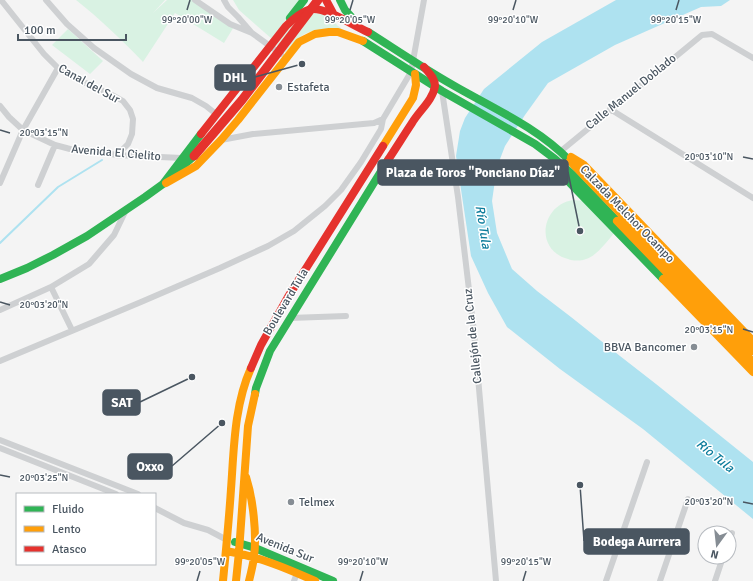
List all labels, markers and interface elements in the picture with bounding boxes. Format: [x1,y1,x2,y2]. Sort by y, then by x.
text: 99°20'00"W [162,14,213,26]
text: 99°20'05"W [325,14,376,26]
text: 99°20'10"W [488,14,539,26]
text: 99°20'15"W [651,14,702,26]
scale bar [18,16,126,42]
text: 100 m [24,23,56,38]
street label: Calle Manuel Doblado [583,51,679,133]
street label: Canal del Sur [56,61,123,107]
callout: DHL [215,65,255,90]
text: DHL [223,70,247,86]
place label: Estafeta [287,80,330,95]
marker: Estafeta [274,82,284,92]
text: 20°03'15"N [20,127,68,139]
street label: Avenida El Cielito [71,142,161,164]
text: 20°03'10"N [685,151,733,163]
callout: Plaza de Toros "Ponciano Díaz" [378,160,568,185]
street label: Calzada Melchor Ocampo [577,162,677,266]
text: Plaza de Toros "Ponciano Díaz" [386,165,560,181]
water label: Río Tula [472,204,494,250]
street label: Boulevard Tula [260,266,312,338]
street label: Callejón de la Cruz [461,288,485,384]
text: 20°03'20"N [20,299,68,311]
text: 20°03'15"N [685,324,733,336]
place label: BBVA Bancomer [604,340,687,355]
marker: BBVA Bancomer [689,342,699,352]
callout: SAT [103,390,140,415]
text: SAT [111,395,133,411]
water label: Río Tula [693,436,737,476]
callout: Oxxo [128,454,172,479]
text: Oxxo [136,459,164,475]
text: 20°03'25"N [20,472,68,484]
legend [16,493,156,565]
place label: Telmex [299,495,335,510]
text: 20°03'20"N [685,496,733,508]
marker: Telmex [286,497,296,507]
text: Fluido [52,502,84,517]
text: Lento [52,522,81,537]
north arrow [697,525,737,565]
callout: Bodega Aurrera [584,529,689,554]
street label: Avenida Sur [254,530,317,567]
text: Bodega Aurrera [593,534,681,550]
text: Atasco [52,542,87,557]
text: N [709,547,720,561]
text: 99°20'05"W [175,556,226,568]
text: 99°20'10"W [338,556,389,568]
text: 99°20'15"W [501,556,552,568]

